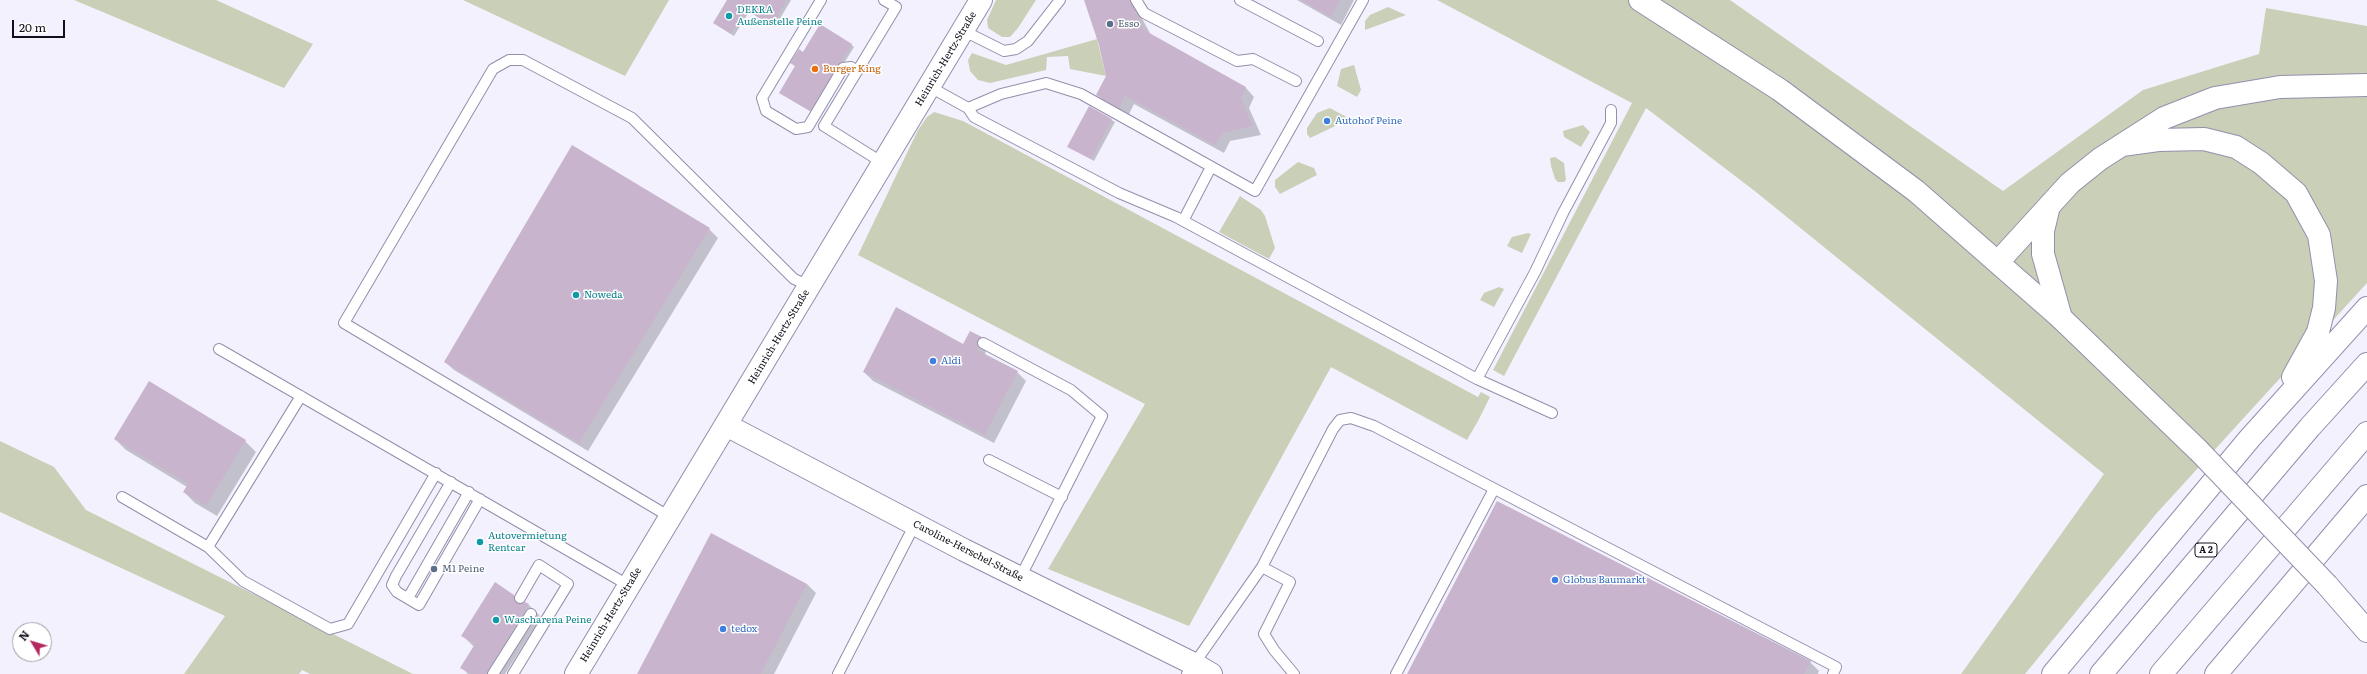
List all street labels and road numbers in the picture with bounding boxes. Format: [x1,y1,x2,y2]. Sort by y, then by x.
street label: Heinrich-Hertz-Straße [913,9,979,109]
street label: Heinrich-Hertz-Straße [746,287,812,387]
street label: Caroline-Herschel-Straße [911,518,1025,584]
road number: A 2 [2195,543,2217,557]
street label: Heinrich-Hertz-Straße [578,565,644,665]

